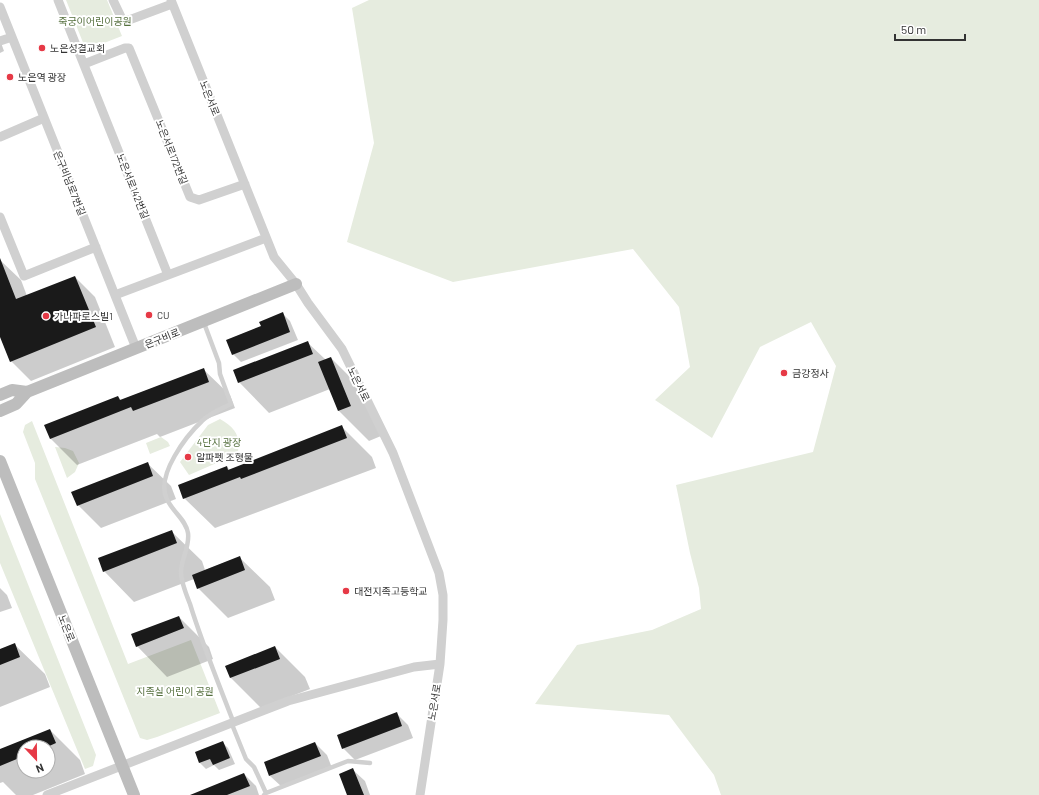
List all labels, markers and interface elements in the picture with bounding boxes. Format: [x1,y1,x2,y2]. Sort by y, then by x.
park label: 죽궁이어린이공원 [58,15,132,27]
scale bar [895,16,965,42]
text: 50 m [901,22,926,36]
place label: 노은성결교회 [50,42,105,54]
marker: 노은성결교회 [37,43,47,53]
place label: 노은역 광장 [18,71,66,83]
marker: 노은역 광장 [5,72,15,82]
street label: 노은서로 [198,79,222,117]
street label: 노은서로172번길 [154,118,190,186]
street label: 은구비남로7번길 [51,149,89,217]
street label: 노은서로142번길 [114,151,152,221]
place label: CU [157,309,170,321]
place label: 가나파로스빌1 [54,310,113,322]
marker: CU [144,310,154,320]
marker: 가나파로스빌1 [41,311,51,321]
street label: 은구비로 [143,326,181,350]
street label: 노은서로 [346,365,372,403]
place label: 금강정사 [792,367,830,379]
marker: 금강정사 [779,368,789,378]
park label: 4단지 광장 [197,436,241,448]
place label: 알파펫 조형물 [196,451,253,463]
marker: 알파펫 조형물 [183,452,193,462]
place label: 대전지족고등학교 [354,585,428,597]
marker: 대전지족고등학교 [341,586,351,596]
street label: 노은로 [56,613,78,643]
street label: 노은서로 [425,683,443,721]
park label: 지족실 어린이 공원 [136,685,214,697]
north arrow [16,739,56,779]
text: N [34,761,46,776]

